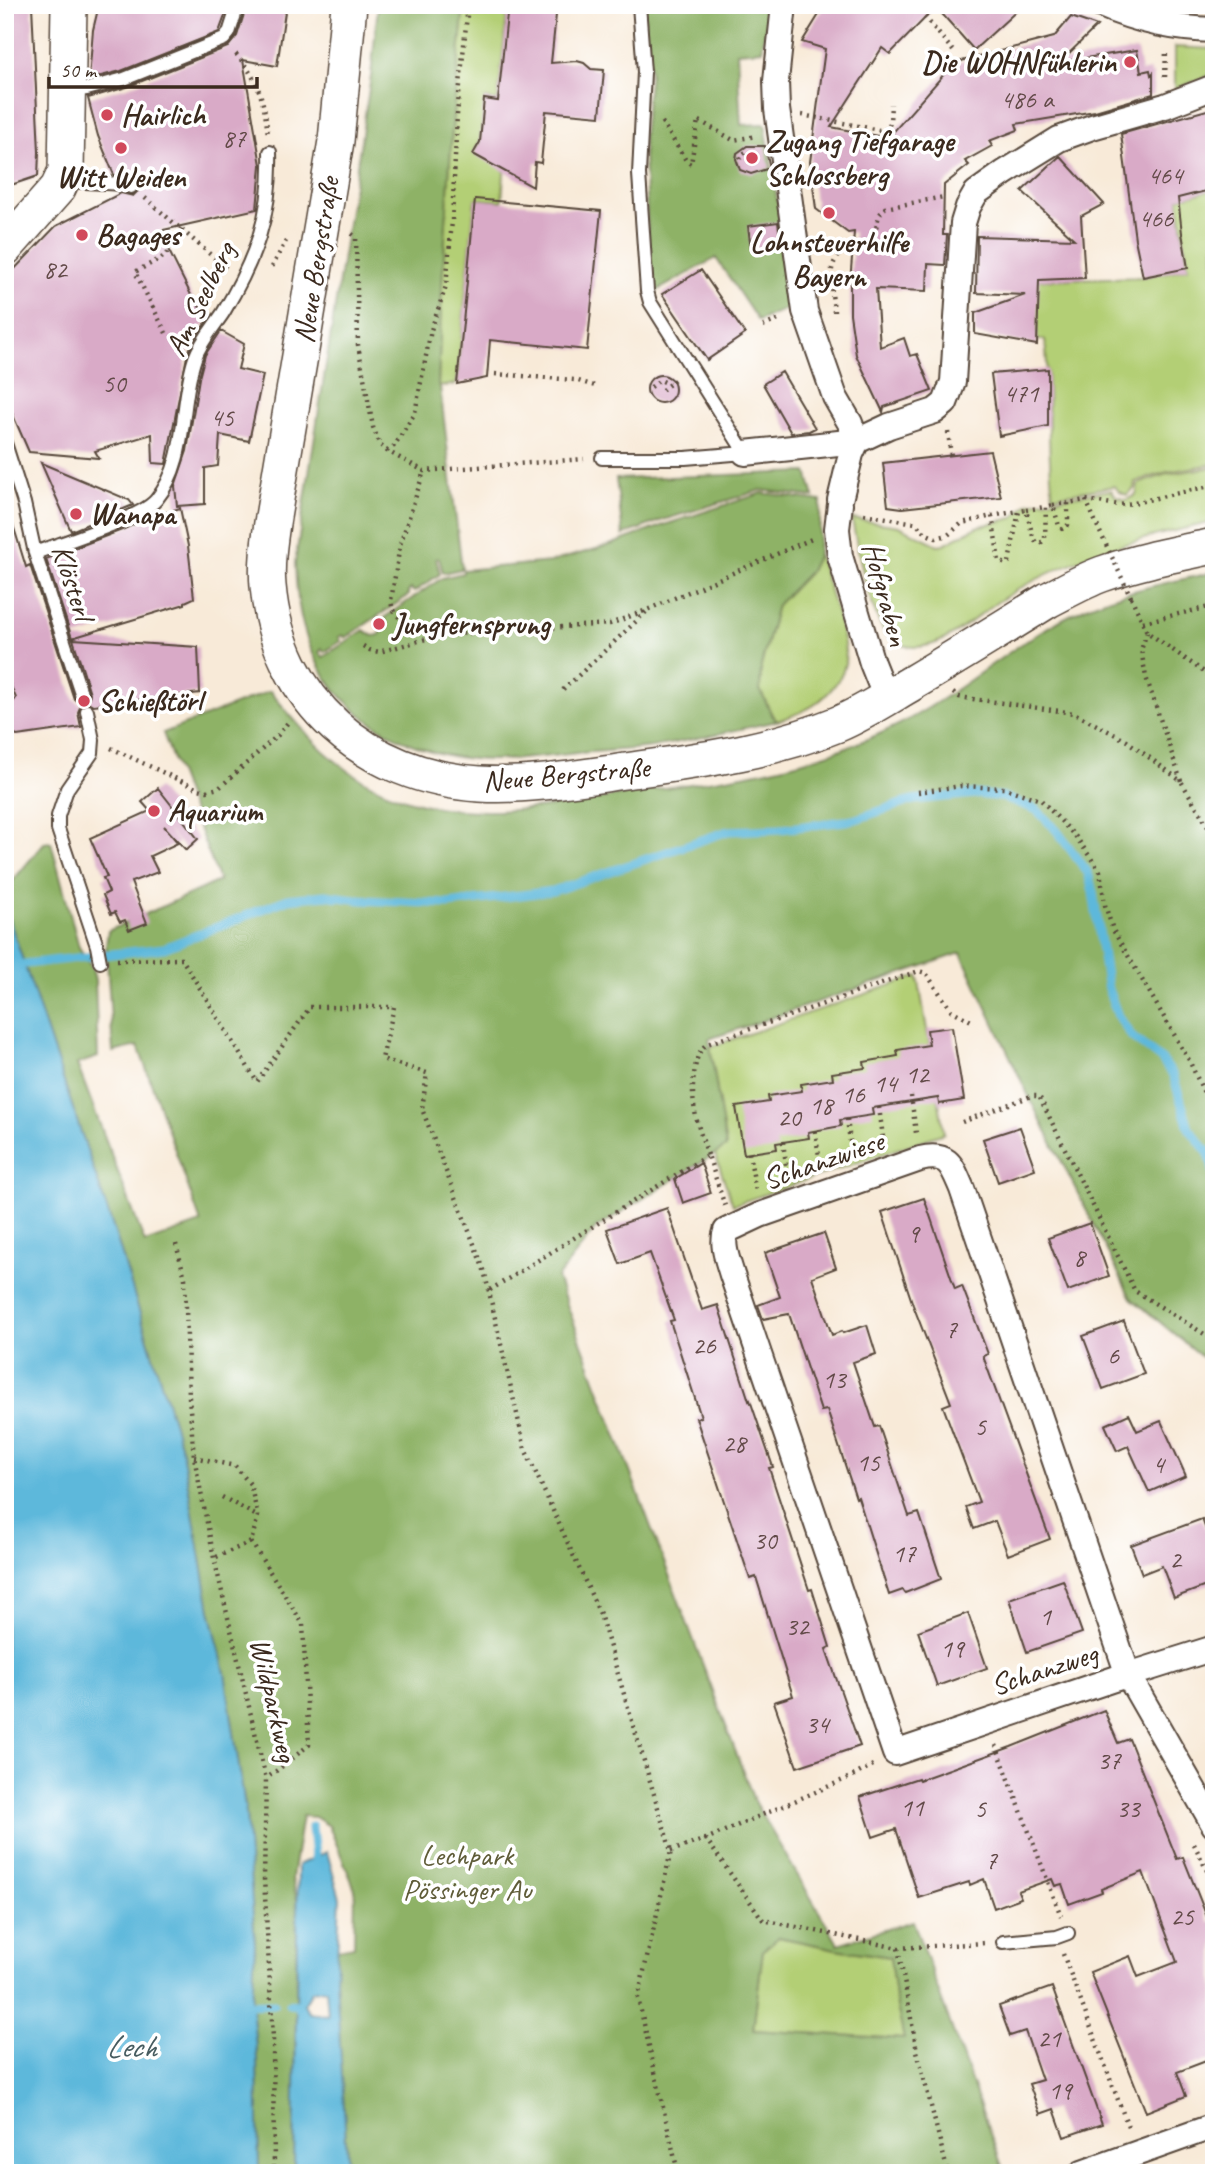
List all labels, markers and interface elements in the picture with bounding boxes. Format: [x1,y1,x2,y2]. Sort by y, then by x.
place label: Die WOHNfühlerin [922,43,1117,81]
scale bar [49,46,257,90]
marker: Die WOHNfühlerin [1122,54,1138,70]
text: 50 m [60,57,98,83]
house number: 486 a [1001,83,1055,116]
place label: Hairlich [121,96,207,134]
marker: Hairlich [99,107,115,123]
house number: 87 [222,122,247,155]
place label: Zugang Tiefgarage Schlossberg [766,122,956,194]
marker: Witt Weiden [113,140,129,156]
marker: Zugang Tiefgarage Schlossberg [744,150,760,166]
place label: Witt Weiden [57,158,187,196]
house number: 464 [1147,159,1185,192]
street label: Neue Bergstraße [284,172,348,346]
house number: 466 [1138,202,1175,235]
marker: Lohnsteuerhilfe Bayern [821,205,837,221]
place label: Bagages [96,216,183,254]
place label: Lohnsteuerhilfe Bayern [750,223,910,295]
marker: Bagages [74,227,90,243]
street label: Am Seelberg [156,234,245,362]
house number: 82 [43,253,69,286]
house number: 50 [102,367,128,400]
house number: 471 [1003,377,1040,410]
house number: 45 [210,401,235,434]
place label: Wanapa [90,495,177,533]
marker: Wanapa [68,506,84,522]
street label: Hofgraben [854,538,918,651]
street label: Klösterl [43,540,104,629]
place label: Jungfernsprung [391,605,552,643]
marker: Jungfernsprung [371,616,387,632]
place label: Schießtörl [98,682,207,720]
marker: Schießtörl [76,693,92,709]
street label: Neue Bergstraße [481,748,653,800]
place label: Aquarium [168,792,264,830]
marker: Aquarium [146,803,162,819]
house number: 12 [905,1058,931,1091]
house number: 14 [873,1067,899,1100]
house number: 16 [841,1078,866,1111]
house number: 18 [809,1089,835,1122]
house number: 20 [777,1101,803,1134]
street label: Schanzwiese [758,1121,890,1198]
house number: 9 [907,1217,921,1250]
house number: 8 [1073,1241,1087,1274]
house number: 7 [945,1313,958,1346]
house number: 26 [692,1329,717,1362]
house number: 6 [1107,1339,1120,1372]
house number: 13 [822,1363,848,1396]
house number: 5 [974,1410,987,1443]
house number: 28 [722,1427,748,1460]
house number: 15 [856,1446,881,1479]
house number: 4 [1152,1448,1166,1481]
house number: 30 [753,1524,779,1557]
house number: 17 [892,1537,917,1570]
house number: 2 [1169,1543,1183,1576]
house number: 1 [1039,1600,1052,1633]
house number: 32 [785,1610,811,1643]
house number: 19 [940,1632,966,1665]
street label: Schanzweg [986,1633,1105,1704]
street label: Wildparkweg [241,1634,307,1767]
house number: 34 [805,1708,831,1741]
house number: 37 [1097,1744,1122,1777]
house number: 11 [900,1791,925,1824]
house number: 5 [974,1792,987,1825]
house number: 33 [1116,1792,1142,1825]
park label: Lechpark Pössinger Au [403,1836,533,1908]
house number: 7 [985,1844,998,1877]
house number: 25 [1170,1900,1195,1933]
house number: 21 [1037,2022,1062,2055]
water label: Lech [106,2026,158,2067]
house number: 19 [1048,2074,1074,2107]

